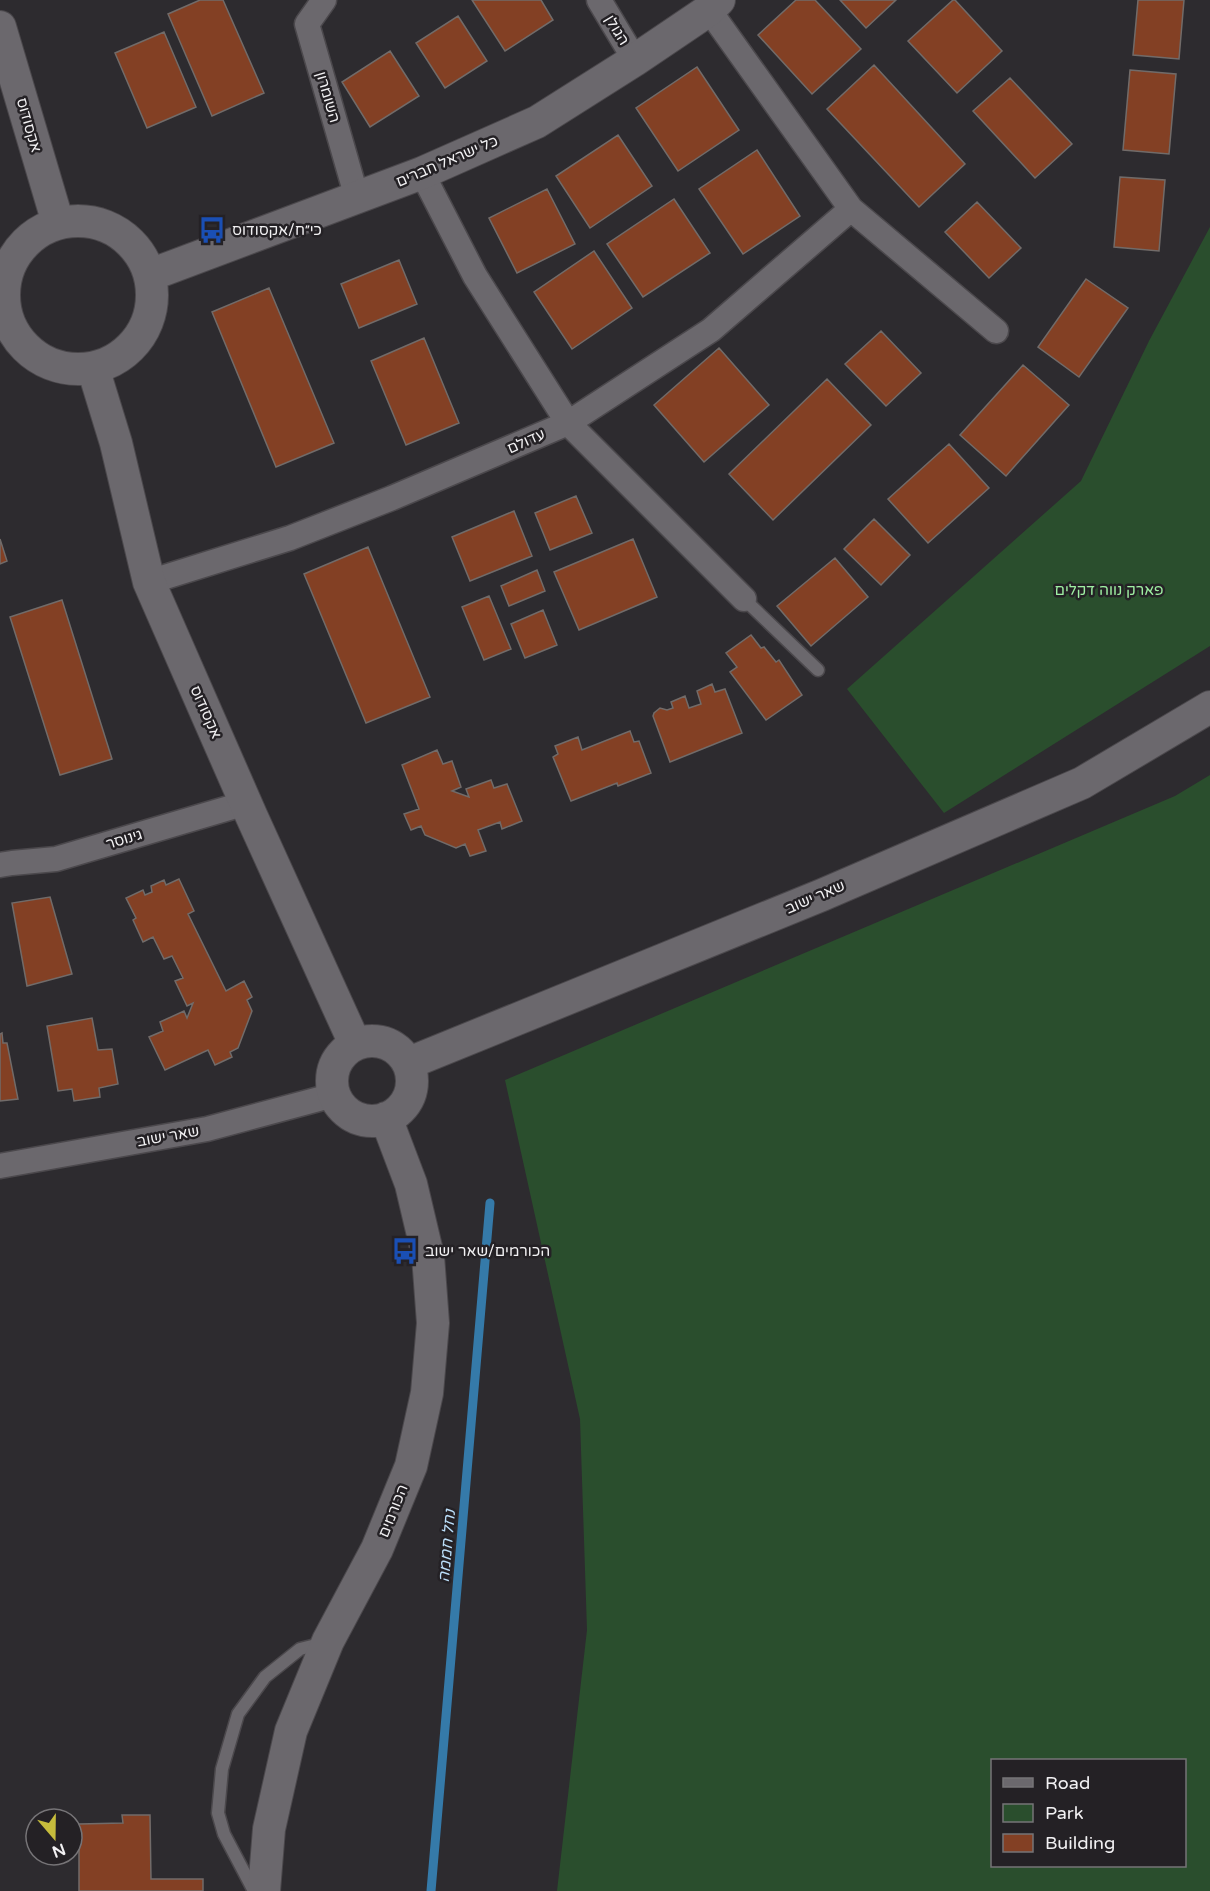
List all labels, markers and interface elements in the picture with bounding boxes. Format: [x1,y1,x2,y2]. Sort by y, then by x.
street label: הגולן [601,12,633,48]
street label: השומרון [312,69,344,125]
street label: אקסודוס [13,96,45,155]
street label: כל ישראל חברים [393,131,501,191]
bus stop icon: כי״ח/אקסודוס [197,215,227,245]
place label: כי״ח/אקסודוס [232,221,322,239]
street label: עדולם [504,425,548,457]
park label: פארק נווה דקלים [1055,581,1163,599]
street label: אקסודוס [186,683,226,741]
street label: גינוסר [104,825,144,853]
street label: שאר ישוב [782,876,848,918]
street label: שאר ישוב [135,1122,201,1150]
bus stop icon: הכורמים/שאר ישוב [390,1236,420,1266]
place label: הכורמים/שאר ישוב [425,1242,550,1260]
street label: הכורמים [374,1482,412,1540]
water label: נחל חממה [434,1507,460,1583]
legend [991,1759,1186,1867]
text: Road [1045,1772,1090,1794]
text: Park [1045,1802,1084,1824]
north arrow [24,1807,84,1867]
text: Building [1045,1832,1115,1854]
text: N [49,1839,68,1862]

